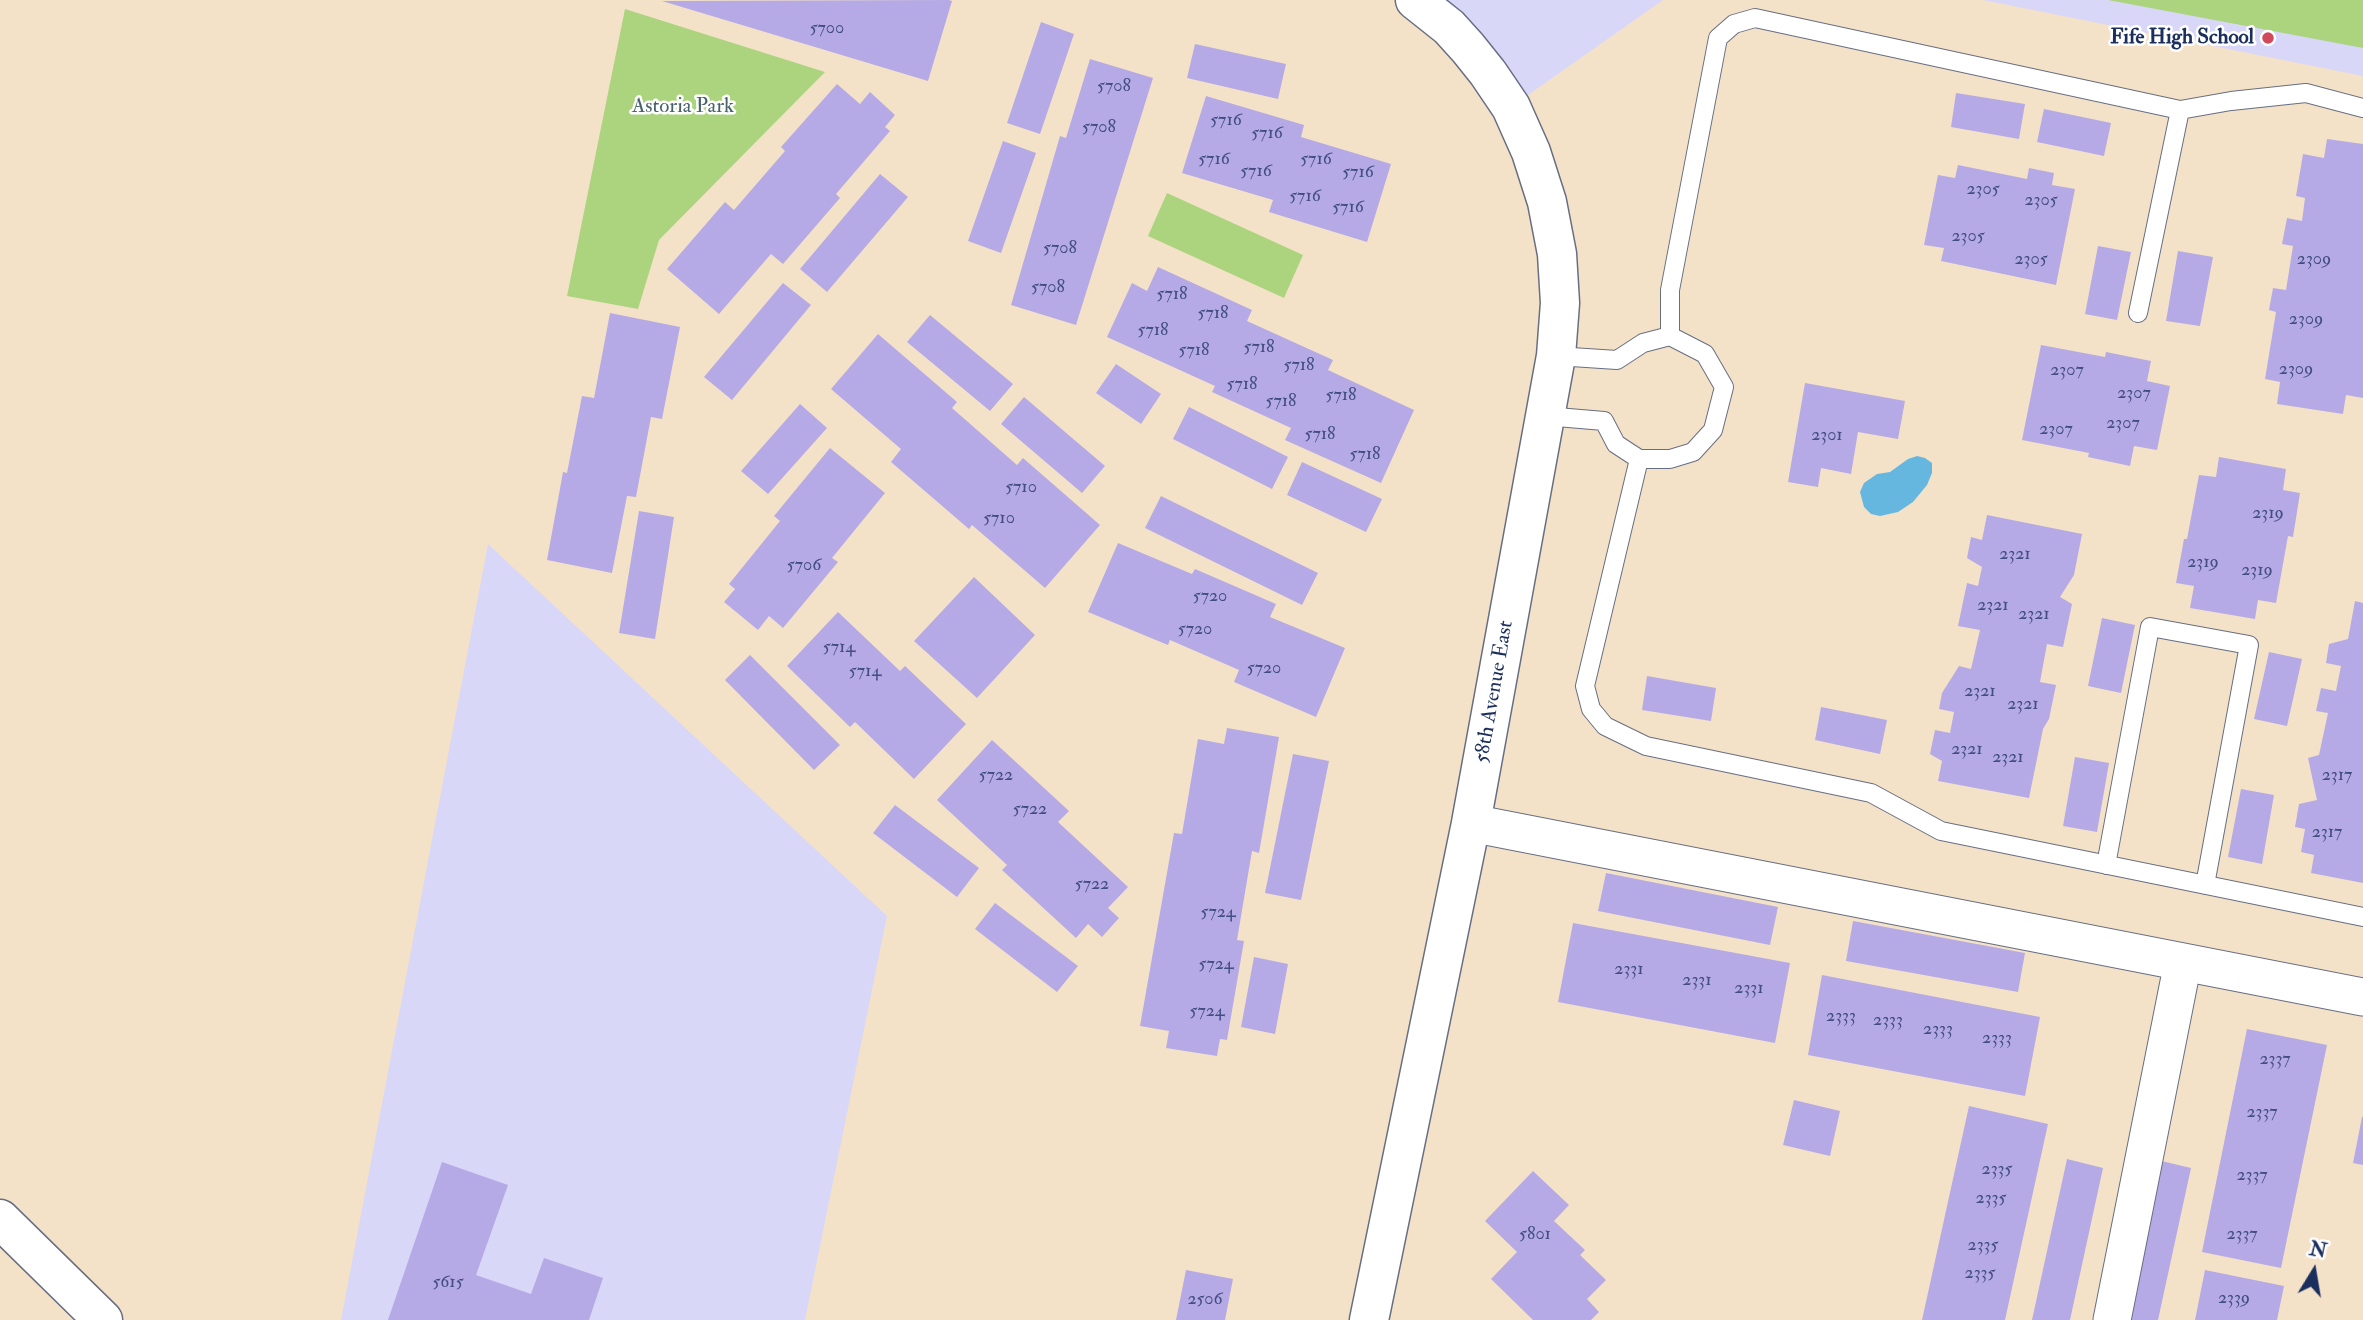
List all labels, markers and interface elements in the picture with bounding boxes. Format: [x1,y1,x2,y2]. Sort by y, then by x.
house number: 5700 [810,18,844,40]
place label: Fife High School [2110,25,2254,51]
marker: Fife High School [2260,30,2276,46]
house number: 5708 [1097,76,1131,98]
park label: Astoria Park [632,94,734,120]
house number: 5716 [1210,110,1242,132]
house number: 5708 [1082,117,1116,139]
house number: 5716 [1251,123,1283,145]
house number: 5716 [1198,149,1230,171]
house number: 5716 [1300,149,1332,171]
house number: 5716 [1240,161,1272,183]
house number: 5716 [1342,162,1374,184]
house number: 2305 [1966,179,2000,201]
house number: 5716 [1289,186,1321,208]
house number: 2305 [2024,190,2058,212]
house number: 5716 [1332,197,1364,219]
house number: 2305 [1951,226,1985,248]
house number: 5708 [1043,238,1077,260]
house number: 2305 [2014,249,2048,271]
house number: 2309 [2297,249,2331,271]
house number: 5708 [1031,277,1065,299]
house number: 5718 [1156,284,1188,306]
house number: 5718 [1197,303,1229,325]
house number: 2309 [2289,309,2323,331]
house number: 5718 [1137,320,1169,342]
house number: 5718 [1243,337,1275,359]
house number: 5718 [1178,340,1210,362]
house number: 5718 [1283,355,1315,377]
house number: 2309 [2279,359,2313,381]
house number: 2307 [2050,360,2084,382]
house number: 5718 [1226,374,1258,396]
house number: 2307 [2117,383,2151,405]
house number: 5718 [1325,385,1357,407]
house number: 5718 [1265,391,1297,413]
house number: 2307 [2106,413,2140,435]
house number: 2307 [2039,419,2073,441]
house number: 5718 [1304,424,1336,446]
house number: 2301 [1811,425,1843,447]
house number: 5718 [1349,444,1381,466]
house number: 5710 [1005,477,1037,499]
house number: 2319 [2252,503,2284,525]
house number: 5710 [983,508,1015,530]
house number: 2321 [1999,544,2031,566]
house number: 2319 [2187,552,2219,574]
house number: 5706 [787,555,821,577]
house number: 2319 [2241,560,2273,582]
house number: 5720 [1193,586,1227,608]
house number: 2321 [1977,595,2009,617]
house number: 2321 [2018,604,2050,626]
house number: 5720 [1178,619,1212,641]
street label: 58th Avenue East [1470,619,1520,765]
house number: 5714 [823,637,855,659]
house number: 5720 [1247,658,1281,680]
house number: 5714 [849,661,881,683]
house number: 2321 [1964,681,1996,703]
house number: 2321 [2007,694,2039,716]
house number: 2321 [1951,739,1983,761]
house number: 2321 [1992,747,2024,769]
house number: 5722 [979,765,1013,787]
house number: 2317 [2322,765,2352,787]
house number: 5722 [1013,799,1047,821]
house number: 2317 [2312,822,2342,844]
house number: 5722 [1075,874,1109,896]
house number: 5724 [1201,902,1235,924]
house number: 5724 [1199,954,1233,976]
house number: 2331 [1614,959,1644,981]
house number: 2331 [1682,970,1712,992]
house number: 2331 [1734,978,1764,1000]
house number: 5724 [1190,1001,1224,1023]
house number: 2333 [1826,1006,1856,1028]
house number: 2333 [1873,1010,1903,1032]
house number: 2333 [1923,1019,1953,1041]
house number: 2333 [1982,1028,2012,1050]
house number: 2337 [2259,1049,2291,1071]
house number: 2337 [2246,1102,2278,1124]
house number: 2335 [1982,1159,2012,1181]
house number: 2337 [2236,1165,2268,1187]
house number: 2335 [1976,1188,2006,1210]
house number: 5801 [1519,1224,1551,1246]
house number: 2337 [2226,1224,2258,1246]
house number: 2335 [1968,1235,1998,1257]
north arrow [2279,1236,2349,1306]
text: N [2307,1237,2329,1264]
house number: 2335 [1965,1263,1995,1285]
house number: 5615 [432,1272,464,1294]
house number: 2339 [2218,1288,2250,1310]
house number: 2506 [1187,1289,1223,1311]

